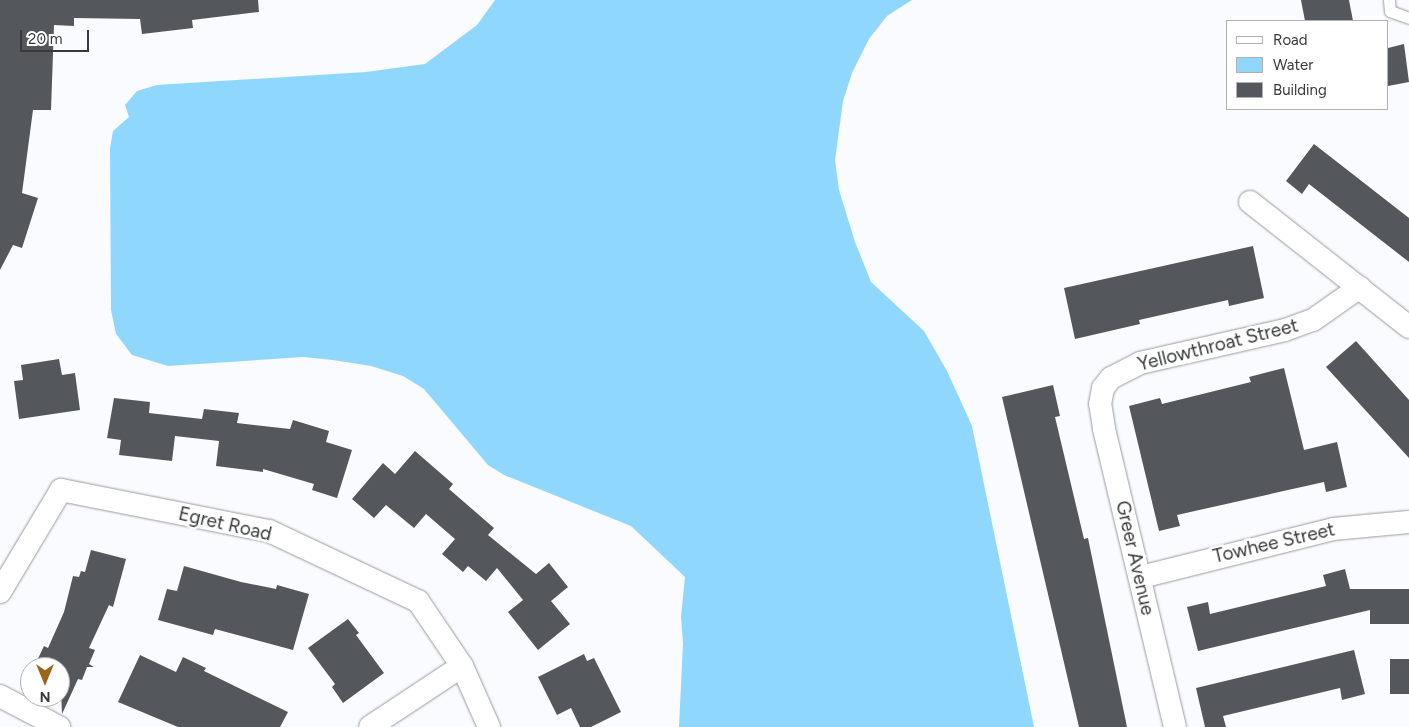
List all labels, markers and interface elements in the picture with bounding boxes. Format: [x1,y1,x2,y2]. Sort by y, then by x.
scale bar [22,20,91,52]
legend [1226,20,1389,110]
text: 20 m [28,30,62,48]
text: Road [1273,31,1308,49]
text: Water [1273,56,1313,74]
text: Building [1273,81,1327,99]
street label: Yellowthroat Street [1135,314,1301,376]
street label: Greer Avenue [1111,498,1159,618]
street label: Egret Road [176,502,274,546]
street label: Towhee Street [1211,518,1337,568]
north arrow [20,657,70,707]
text: N [40,688,50,705]

